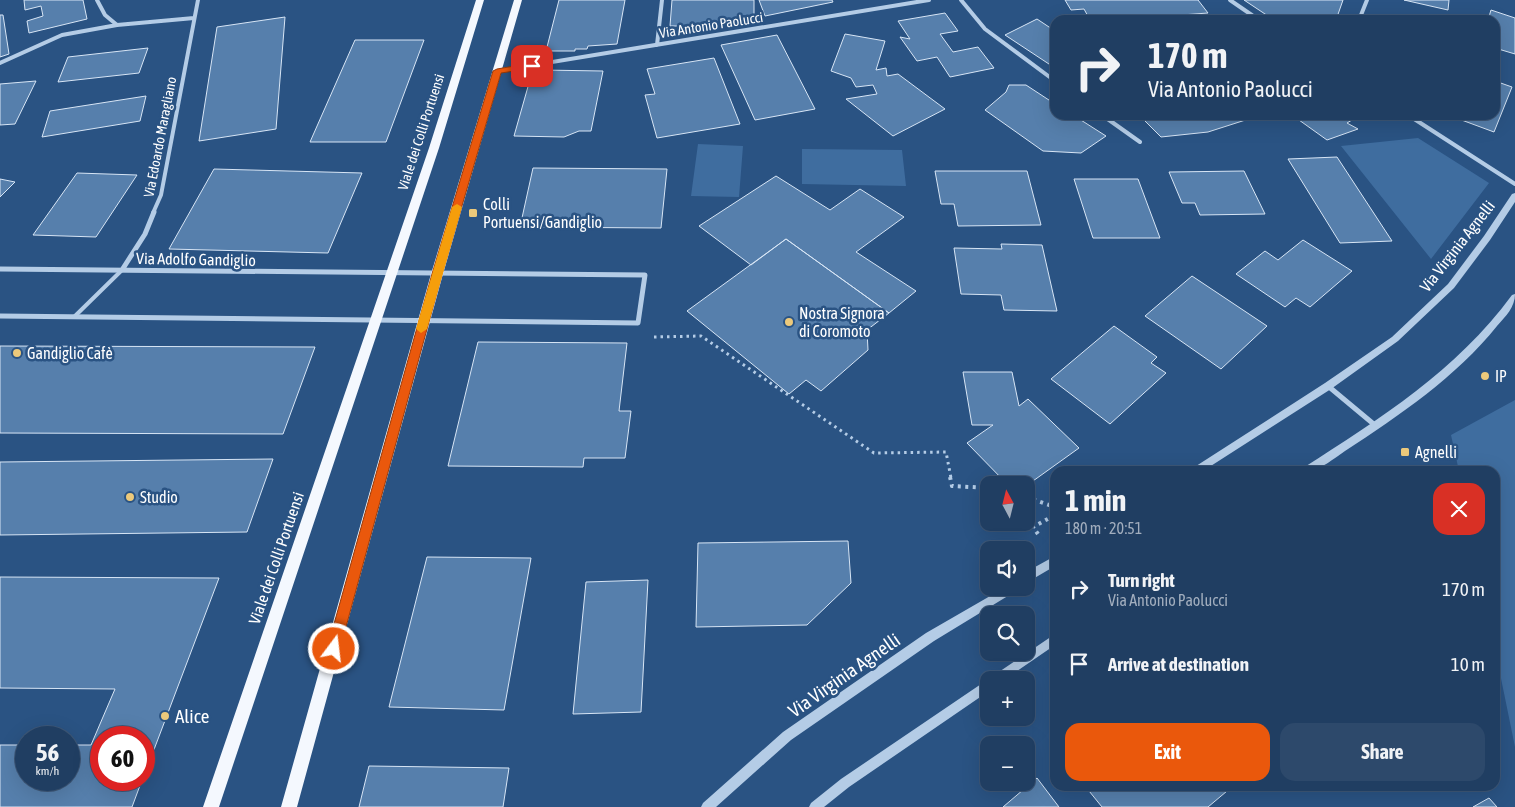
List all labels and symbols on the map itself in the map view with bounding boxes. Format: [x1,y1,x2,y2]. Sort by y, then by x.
street label: Via Antonio Paolucci [658,9,764,41]
pin [511,45,553,87]
street label: Viale dei Colli Portuensi [395,72,447,192]
street label: Via Edoardo Maragliano [140,75,180,199]
place label: Colli Portuensi/Gandiglio [483,195,602,232]
street label: Via Virginia Agnelli [1416,197,1499,296]
marker: Colli Portuensi/Gandiglio [467,207,479,219]
street label: Via Adolfo Gandiglio [136,249,256,270]
place label: Nostra Signora di Coromoto [799,304,885,340]
marker: Nostra Signora di Coromoto [783,316,795,328]
place label: Gandiglio Cafè [27,344,113,363]
marker: Gandiglio Cafè [11,347,23,359]
place label: IP [1495,367,1507,385]
marker: IP [1479,370,1491,382]
place label: Agnelli [1415,443,1457,462]
marker: Agnelli [1399,446,1411,458]
north arrow [980,476,1035,531]
place label: Studio [140,488,178,506]
street label: Viale dei Colli Portuensi [245,489,307,627]
marker: Studio [124,491,136,503]
position arrow [307,622,359,674]
street label: Via Virginia Agnelli [784,628,904,722]
place label: Alice [175,705,209,727]
marker: Alice [159,710,171,722]
speed limit sign: 60 [90,726,155,791]

